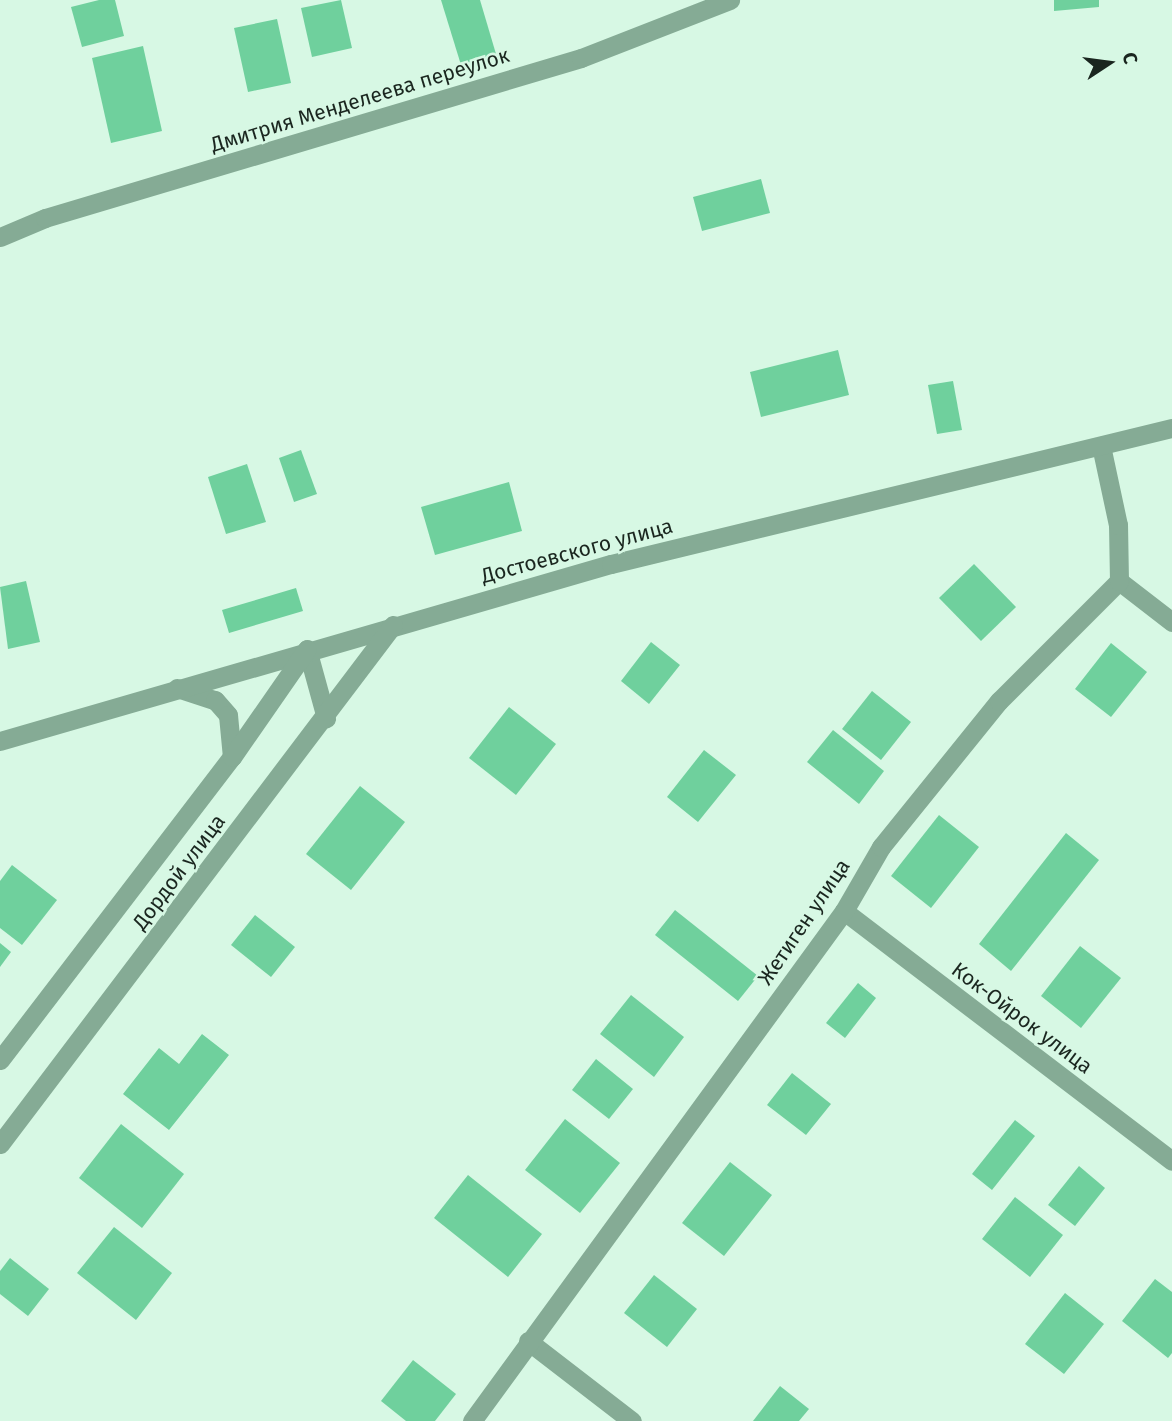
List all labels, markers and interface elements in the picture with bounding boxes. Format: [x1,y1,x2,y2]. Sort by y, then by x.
north arrow [1074,28,1144,98]
street label: Дмитрия Менделеева переулок [208,42,512,158]
text: С [1118,50,1142,66]
street label: Достоевского улица [478,513,676,589]
street label: Дордой улица [127,809,231,935]
street label: Жетиген улица [753,854,855,990]
street label: Кок-Ойрок улица [947,957,1097,1079]

